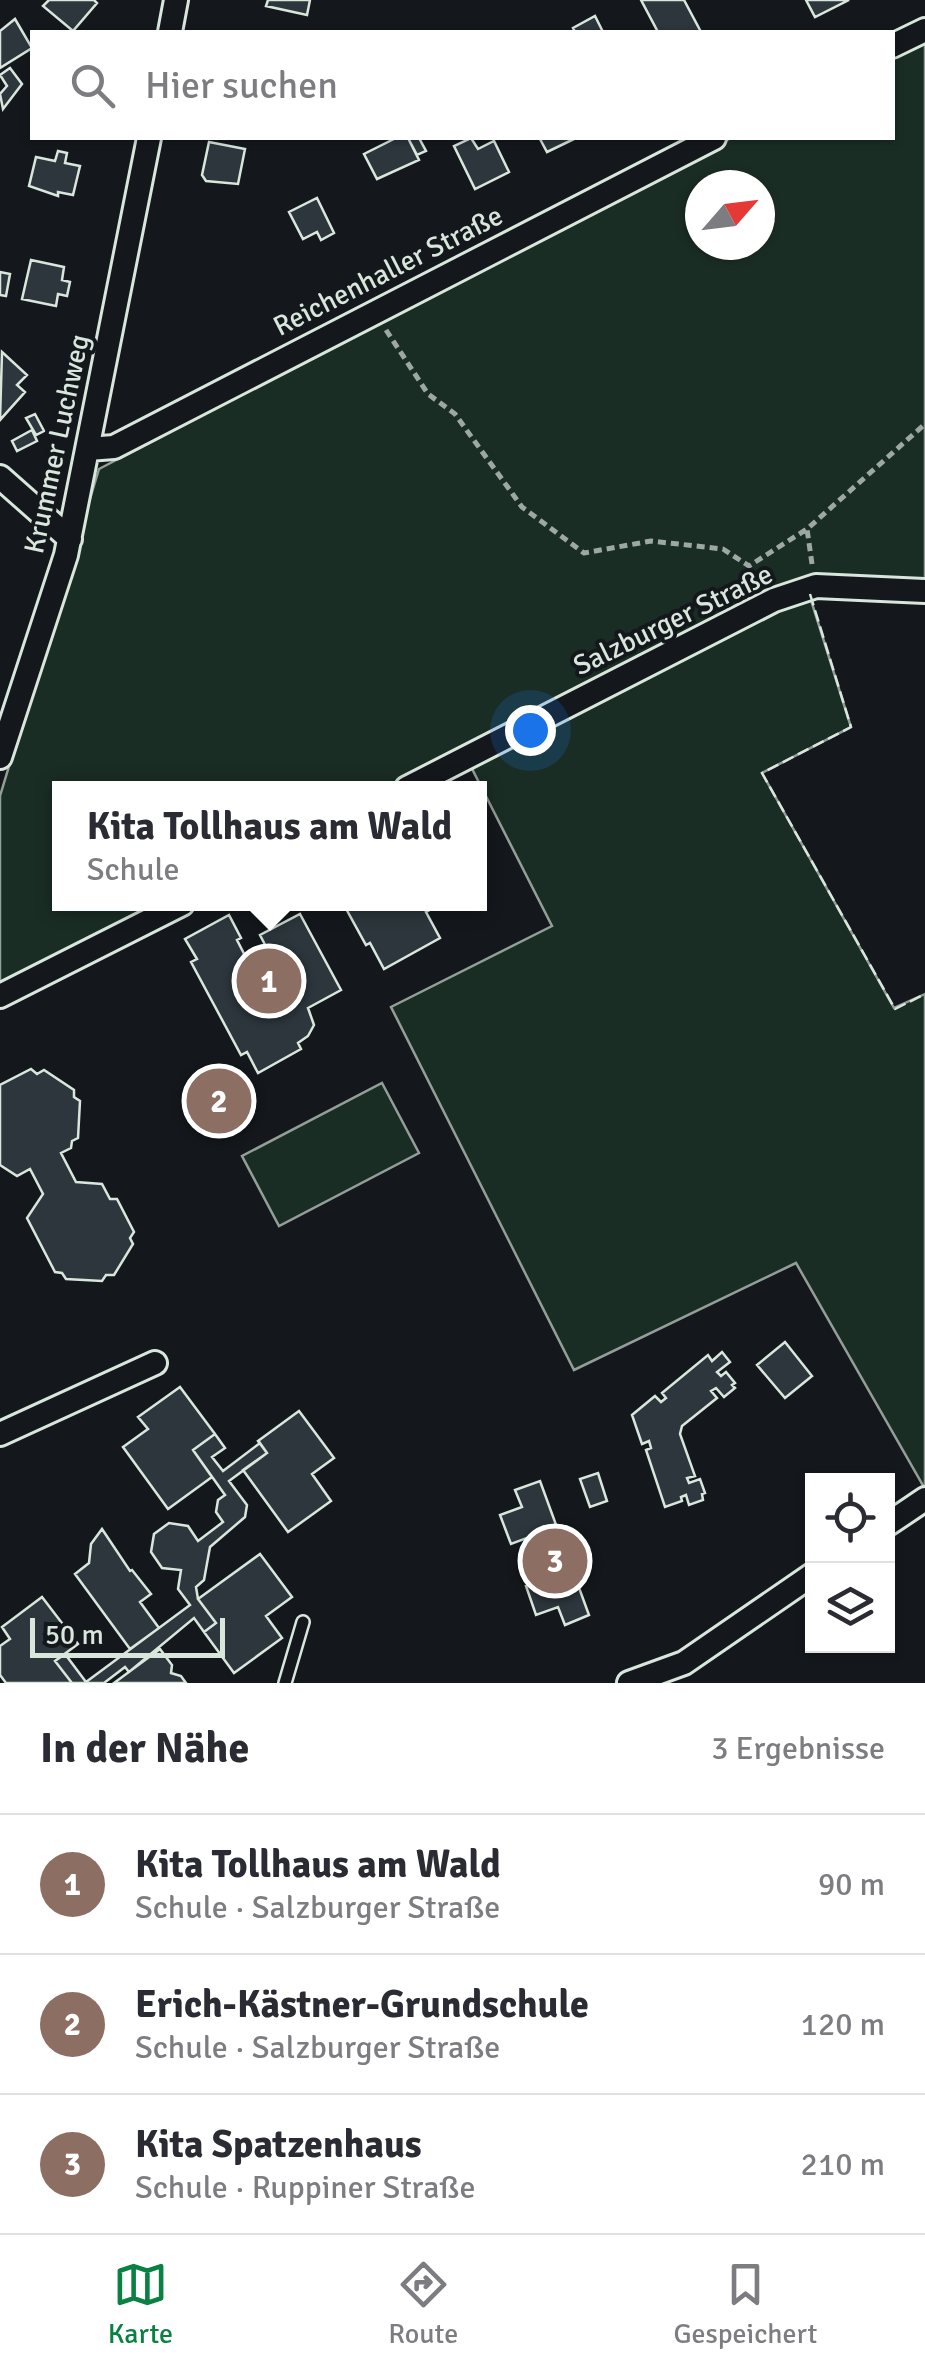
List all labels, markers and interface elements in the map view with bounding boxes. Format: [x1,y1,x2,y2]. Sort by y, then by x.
search box [30,30,895,140]
icon: search [65,58,120,113]
text: Hier suchen [145,62,338,109]
north arrow [685,170,775,260]
street label: Reichenhaller Straße [268,198,508,344]
street label: Krummer Luchweg [17,331,97,557]
street label: Salzburger Straße [568,557,778,683]
your location [505,705,556,756]
popup [52,781,487,911]
text: Kita Tollhaus am Wald [87,803,452,850]
text: Schule [87,850,180,889]
pin: 1 [236,944,302,1018]
pin: 2 [186,1064,252,1138]
map controls [805,1473,895,1653]
button: locate [805,1473,895,1563]
pin: 3 [522,1524,588,1598]
button: layers [805,1563,895,1653]
scale bar [30,1613,225,1658]
text: 50 m [45,1618,104,1652]
text: In der Nähe [40,1723,249,1774]
text: 3 Ergebnisse [711,1729,885,1768]
text: Kita Tollhaus am Wald [135,1841,501,1888]
text: 1 [64,1865,81,1904]
text: 90 m [818,1865,885,1904]
text: Schule · Salzburger Straße [135,1888,500,1927]
text: Erich-Kästner-Grundschule [135,1981,589,2028]
text: 2 [64,2005,81,2044]
text: 120 m [801,2005,885,2044]
text: Schule · Salzburger Straße [135,2028,500,2067]
text: Kita Spatzenhaus [135,2121,422,2168]
text: 3 [64,2145,81,2184]
text: 210 m [801,2145,885,2184]
text: Schule · Ruppiner Straße [135,2168,475,2207]
tab: Karte [108,2257,173,2351]
tab: Route [388,2257,458,2351]
tab: Gespeichert [673,2257,817,2351]

